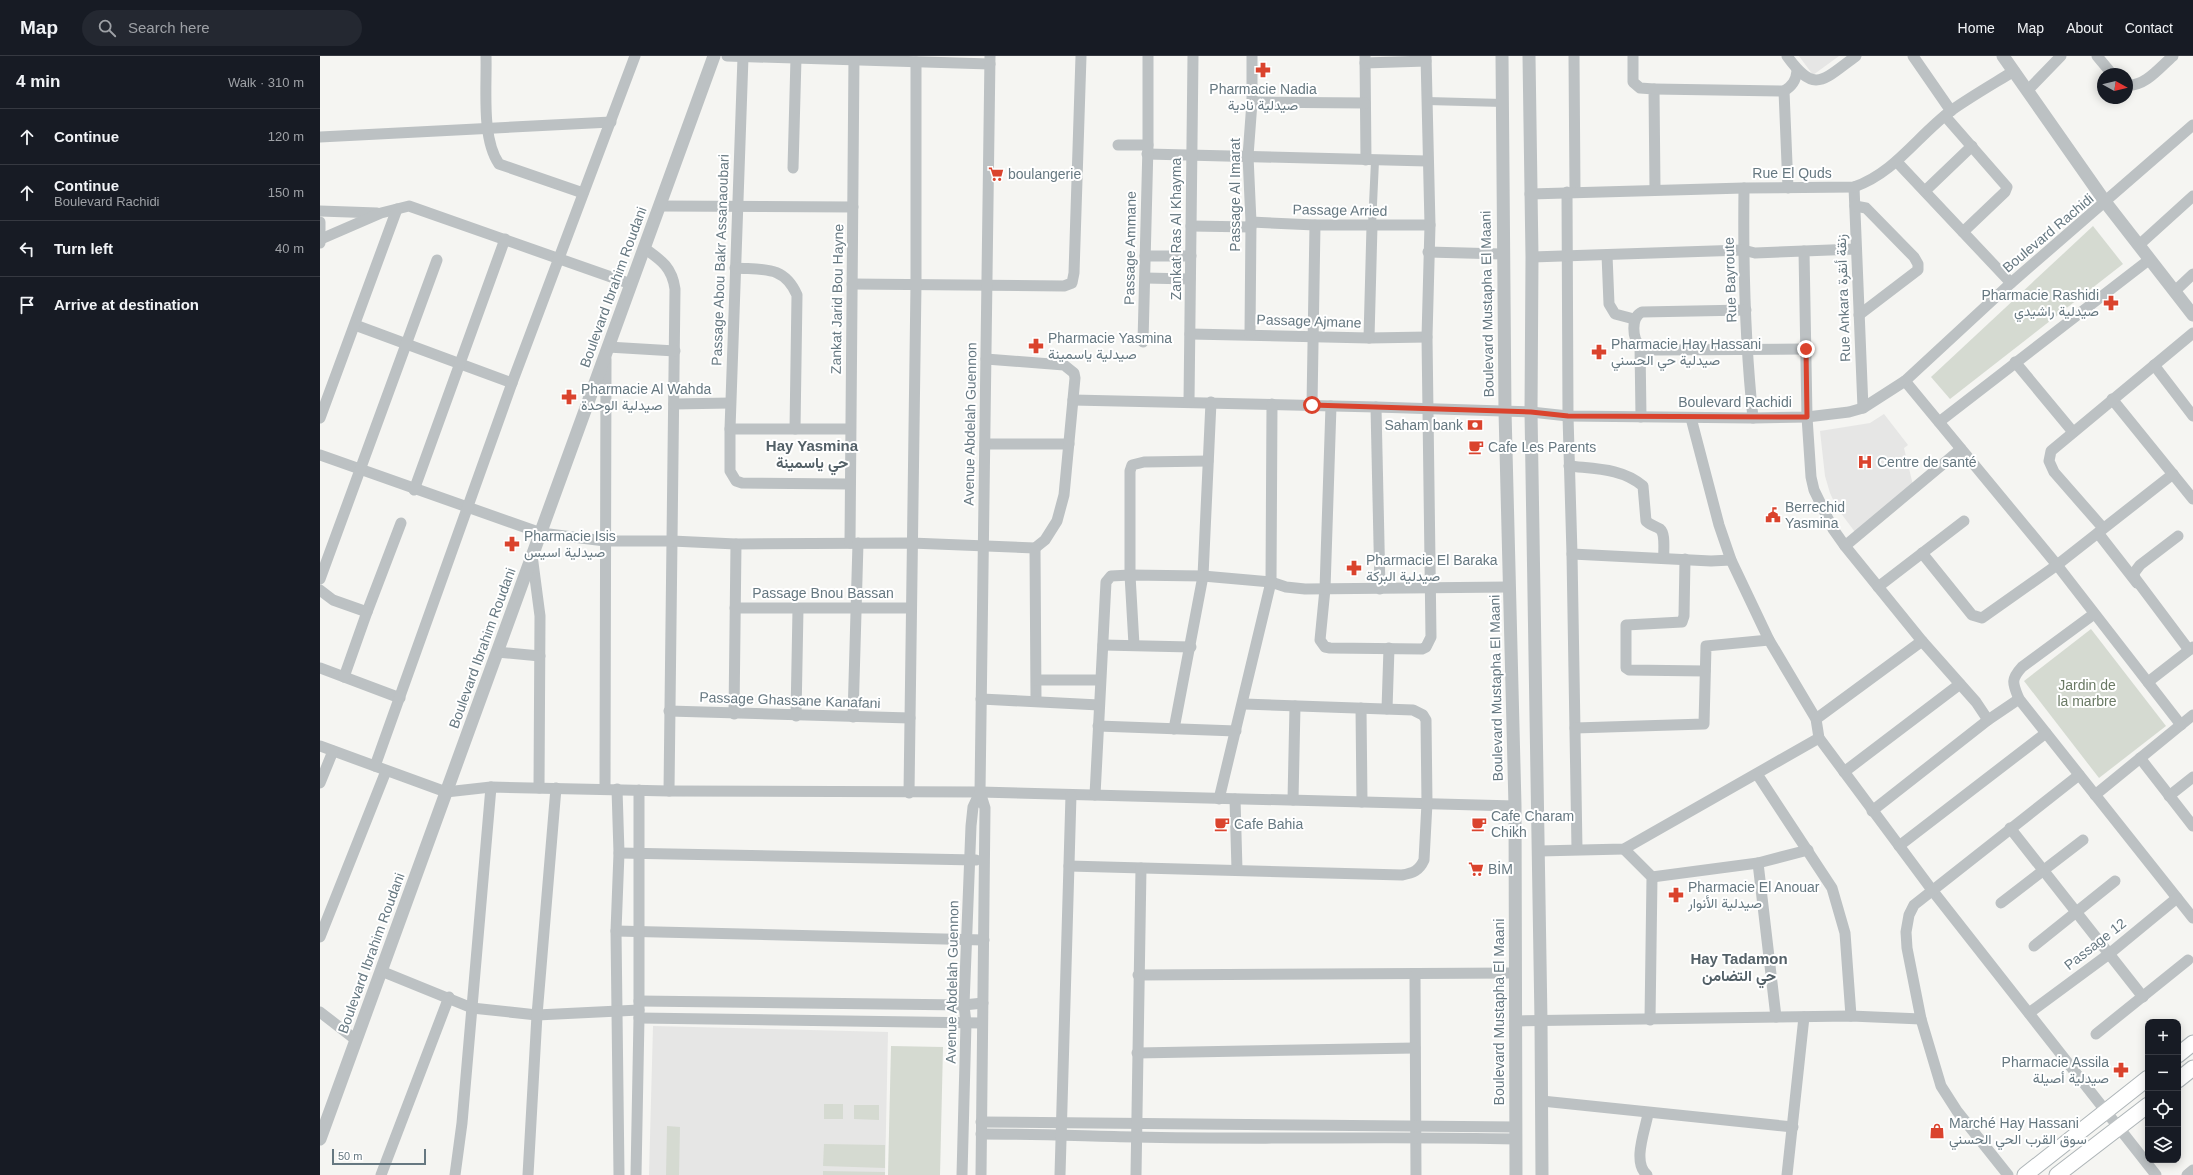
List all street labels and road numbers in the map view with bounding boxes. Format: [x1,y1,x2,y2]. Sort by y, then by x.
street label: Passage Al Imarat [1227,138,1243,252]
street label: Passage Abou Bakr Assanaoubari [708,154,732,366]
street label: Zankat Ras Al Khayma [1168,158,1184,300]
street label: Rue El Quds [1752,165,1832,181]
street label: Boulevard Rachidi [1999,190,2097,276]
street label: Passage Ammane [1121,191,1139,305]
street label: Passage Arried [1292,201,1388,219]
street label: Boulevard Ibrahim Roudani [576,205,650,369]
street label: Boulevard Mustapha El Maani [1477,210,1497,398]
street label: Zankat Jarid Bou Hayne [828,224,846,374]
street label: Rue Ankara زنقة أنقرة [1833,233,1854,362]
street label: Rue Bayroute [1721,237,1739,323]
street label: Passage Ajmane [1256,311,1362,331]
street label: Avenue Abdelah Guennon [961,342,979,506]
street label: Boulevard Rachidi [1678,394,1792,410]
street label: Boulevard Ibrahim Roudani [445,566,519,730]
street label: Passage Bnou Bassan [752,585,894,601]
street label: Boulevard Mustapha El Maani [1486,594,1506,782]
street label: Passage Ghassane Kanafani [699,689,881,711]
street label: Boulevard Ibrahim Roudani [334,871,408,1035]
street label: Avenue Abdelah Guennon [943,900,961,1064]
street label: Passage 12 [2061,915,2129,973]
street label: Boulevard Mustapha El Maani [1491,919,1507,1105]

